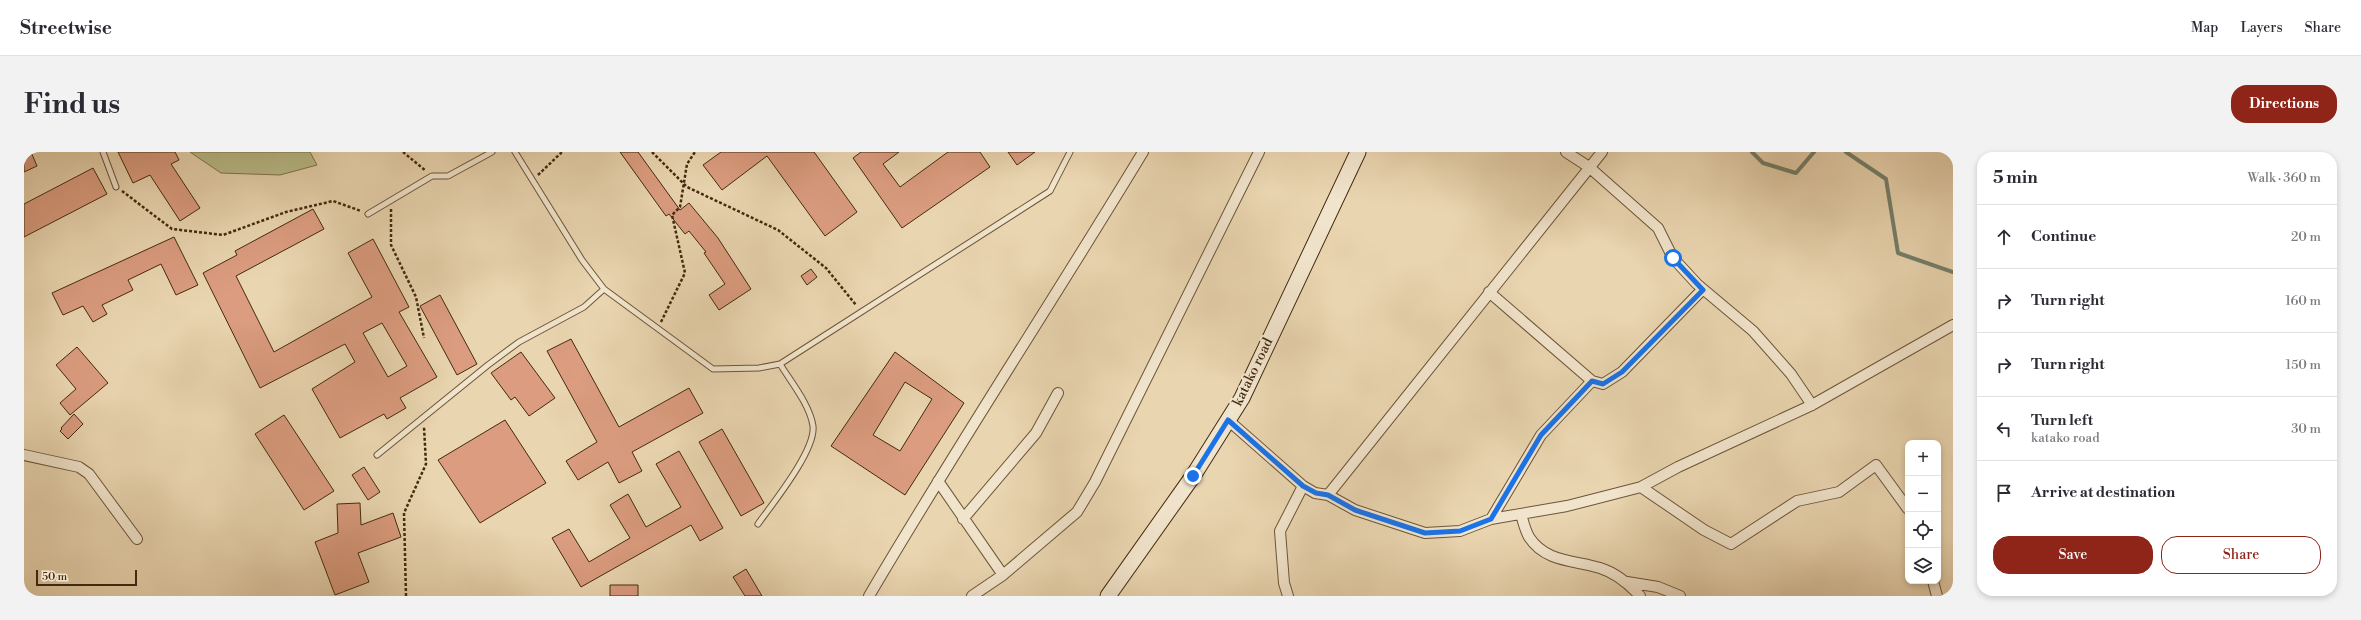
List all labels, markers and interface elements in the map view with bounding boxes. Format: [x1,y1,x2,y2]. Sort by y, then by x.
text: Streetwise [20,16,112,40]
text: Map [2191,19,2218,37]
text: Layers [2240,19,2283,37]
text: Share [2305,19,2341,37]
button: Directions [2231,85,2337,123]
text: Find us [24,87,120,122]
text: 5 min [1993,167,2038,189]
text: Walk · 360 m [2248,170,2321,186]
icon: ahead [1993,226,2015,248]
text: Continue [2031,227,2096,246]
text: 20 m [2291,229,2321,245]
route start [1664,249,1682,267]
icon: right [1993,290,2015,312]
text: Turn right [2031,291,2105,310]
text: 160 m [2285,293,2321,309]
street label: katako road [1229,335,1277,409]
icon: right [1993,354,2015,376]
text: Turn right [2031,355,2105,374]
text: 150 m [2286,357,2321,373]
text: Turn left [2031,411,2093,430]
icon: left [1993,418,2015,440]
text: 30 m [2291,421,2321,437]
text: katako road [2031,430,2100,446]
map controls [1905,440,1941,584]
button: + [1905,440,1941,476]
route end [1184,467,1202,485]
button: − [1905,476,1941,512]
icon: arrive [1993,482,2015,504]
text: Arrive at destination [2031,483,2175,502]
button: locate [1905,512,1941,548]
button: Save [1993,536,2153,574]
button: Share [2161,536,2321,574]
button: layers [1905,548,1941,584]
scale bar [36,568,137,587]
text: 50 m [42,570,67,584]

